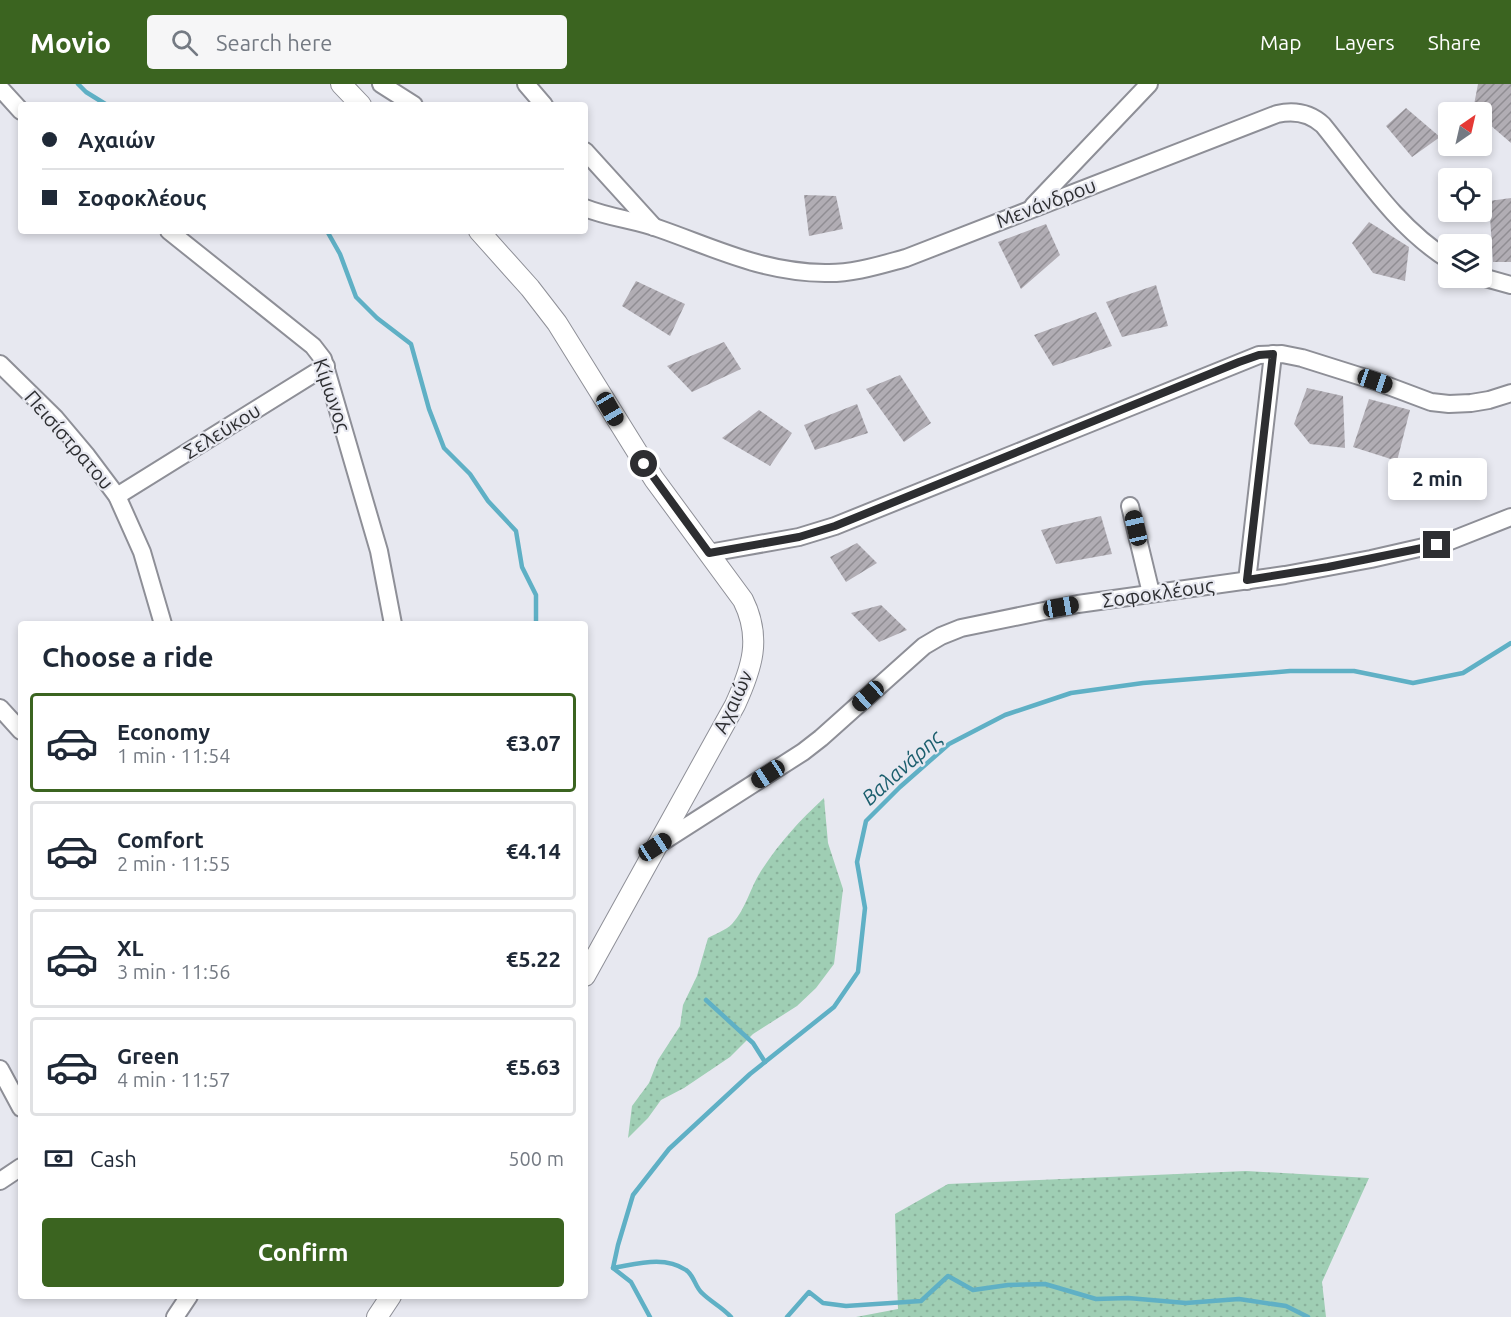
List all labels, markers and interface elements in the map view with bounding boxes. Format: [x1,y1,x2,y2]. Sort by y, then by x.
search box [147,15,567,69]
icon: search [168,26,201,59]
text: Movio [30,27,111,58]
text: Search here [216,30,332,55]
text: Map [1260,30,1301,54]
text: Layers [1334,30,1395,54]
text: Share [1428,30,1481,54]
north arrow [1438,102,1492,156]
map controls [1438,102,1492,288]
text: Αχαιών [78,127,155,152]
button: locate [1438,168,1492,222]
street label: Μενάνδρου [993,173,1099,232]
text: Σοφοκλέους [78,185,207,210]
button: layers [1438,234,1492,288]
street label: Κίμωνος [309,355,356,435]
car [1355,367,1395,395]
street label: Πεισίστρατου [20,386,118,494]
car [593,389,627,429]
street label: Σελεύκου [179,398,264,463]
route start [630,450,657,477]
callout: 2 min [1388,458,1486,500]
text: 2 min [1412,467,1463,490]
car [1123,508,1149,548]
route end [1423,531,1450,558]
street label: Σοφοκλέους [1101,573,1215,612]
car [1042,595,1080,619]
text: Choose a ride [42,642,214,672]
street label: Αχαιών [708,666,757,737]
car [849,677,887,715]
icon: car [45,716,99,770]
text: Economy [117,719,210,744]
water label: Βαλανάρης [856,724,947,810]
text: €3.07 [506,730,561,755]
text: 1 min · 11:54 [117,744,231,767]
car [748,757,788,791]
icon: car [45,824,99,878]
text: Comfort [117,827,204,852]
car [635,830,675,864]
text: €4.14 [506,838,561,863]
text: 2 min · 11:55 [117,852,231,875]
icon: car [45,932,99,986]
text: XL [117,935,144,960]
text: €5.22 [506,946,561,971]
text: 3 min · 11:56 [117,960,231,983]
icon: car [45,1040,99,1094]
text: Green [117,1043,179,1068]
text: €5.63 [506,1054,561,1079]
text: 4 min · 11:57 [117,1068,231,1091]
icon: cash [42,1142,75,1175]
text: Cash [90,1146,137,1171]
text: 500 m [508,1147,564,1170]
button: Confirm [42,1218,564,1287]

